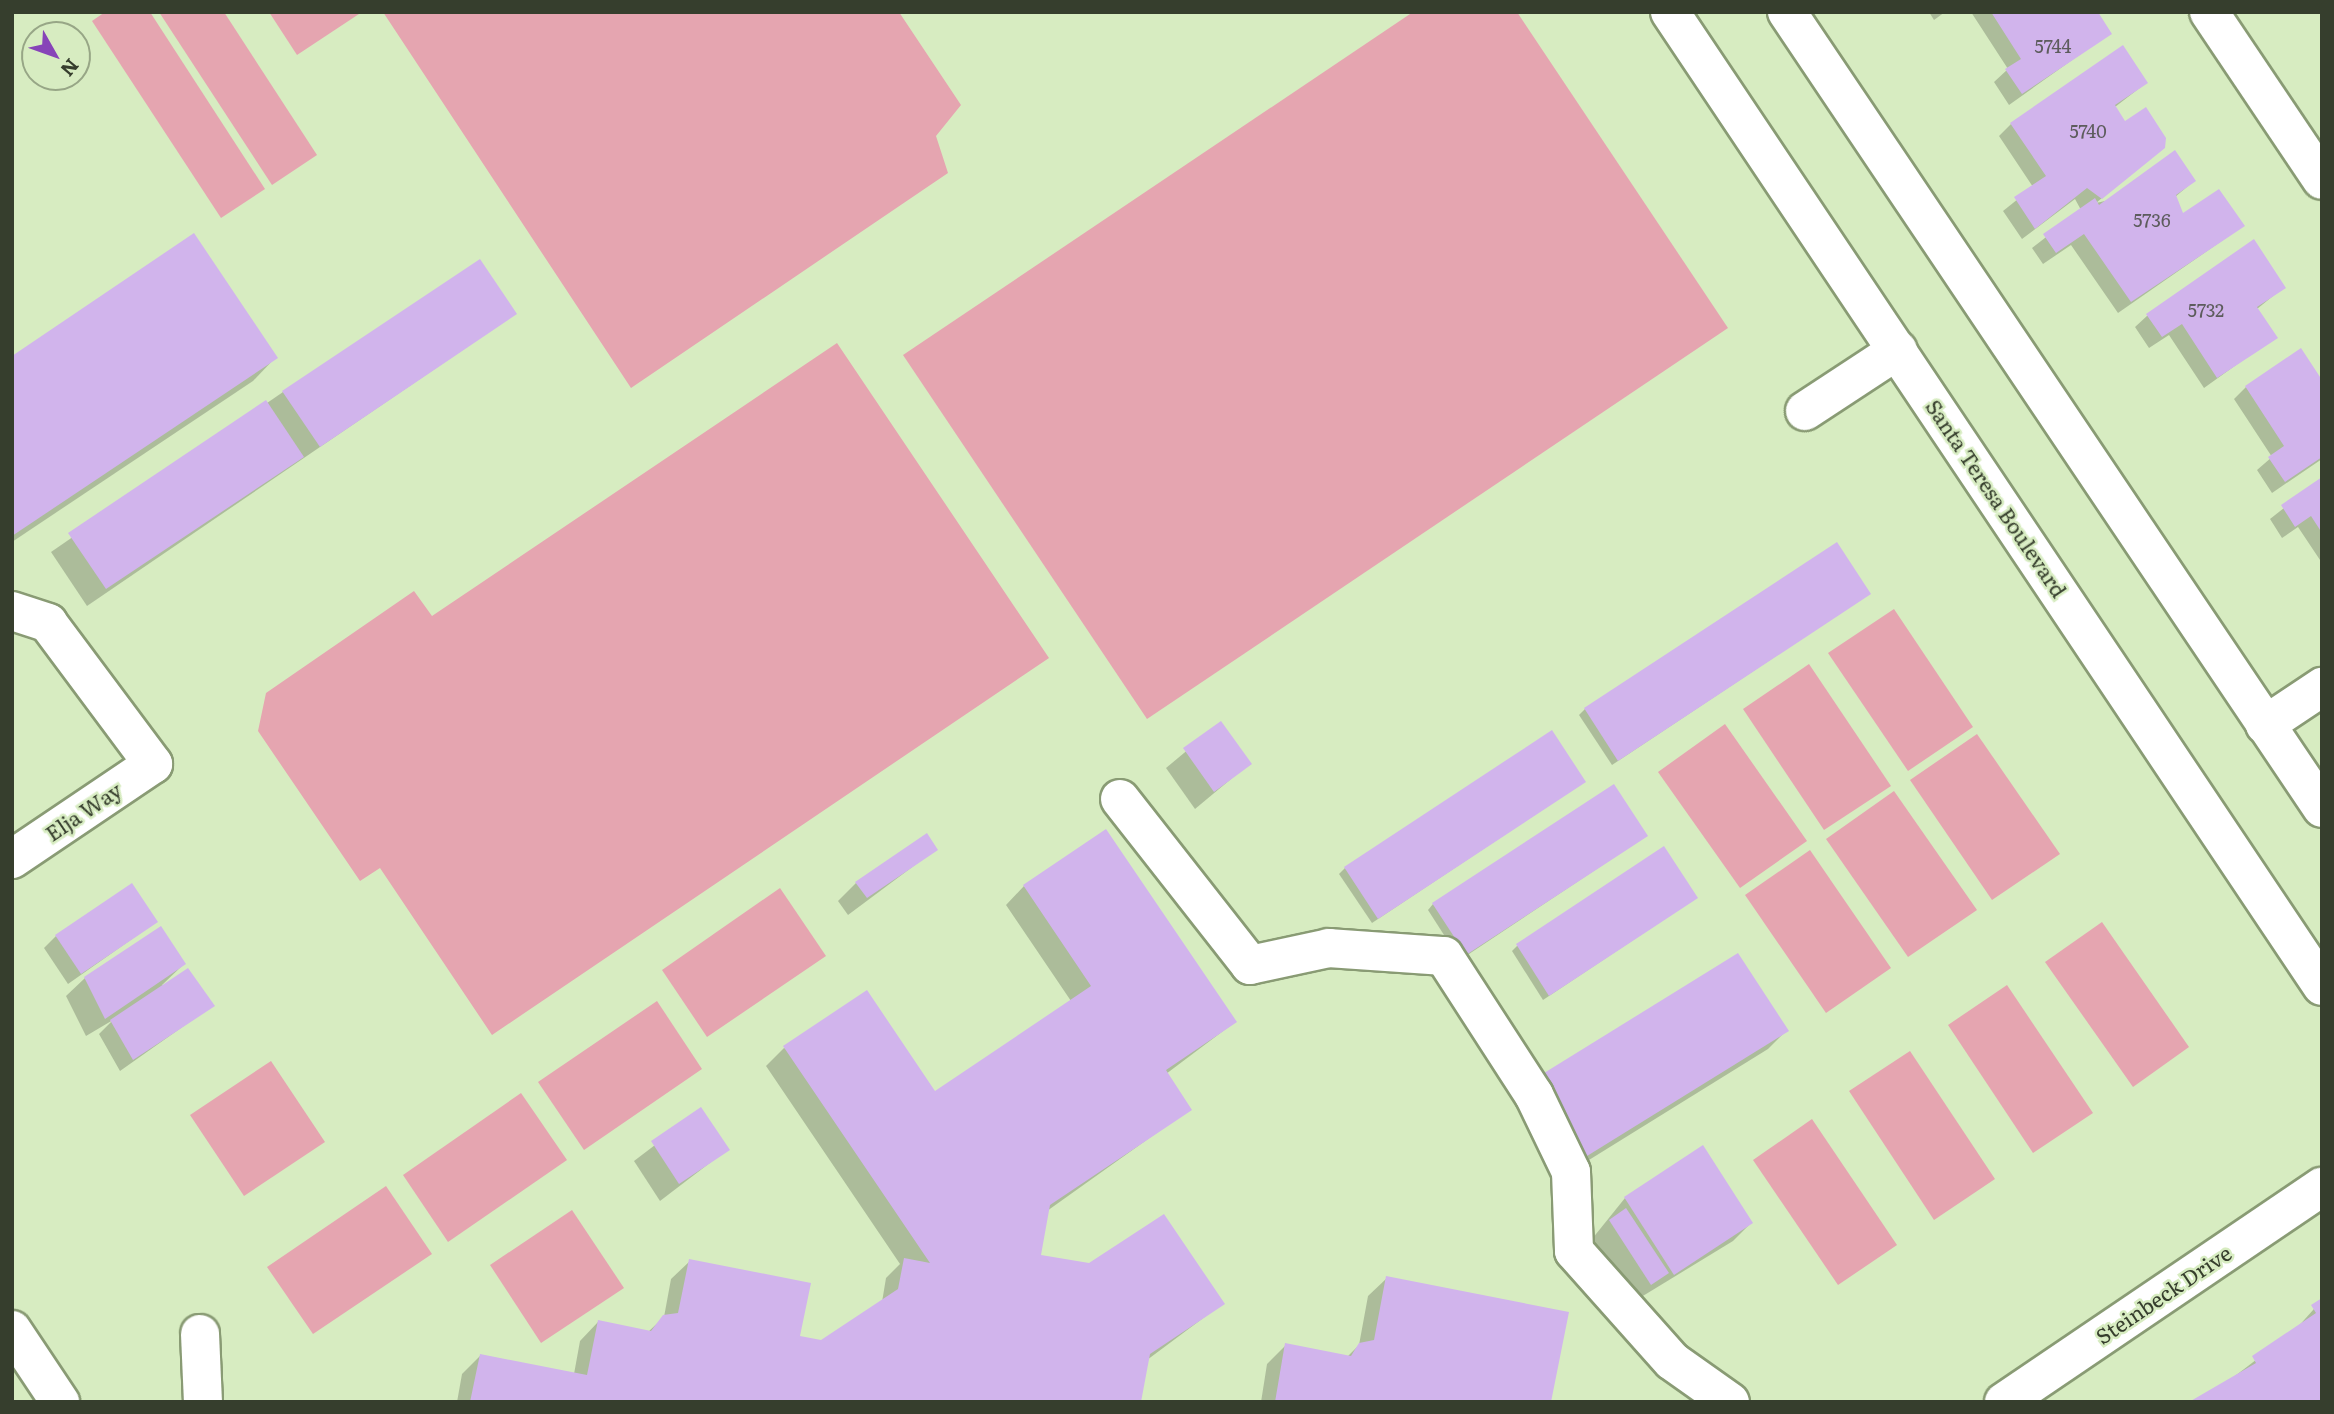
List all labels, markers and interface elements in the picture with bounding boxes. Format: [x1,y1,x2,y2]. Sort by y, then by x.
north arrow [21,21,91,91]
house number: 5744 [2035,35,2071,57]
text: N [55,53,86,83]
house number: 5740 [2069,120,2107,142]
house number: 5736 [2133,209,2171,231]
house number: 5732 [2188,299,2224,321]
street label: Santa Teresa Boulevard [1921,394,2073,602]
street label: Elja Way [40,776,126,846]
street label: Steinbeck Drive [2090,1239,2236,1349]

